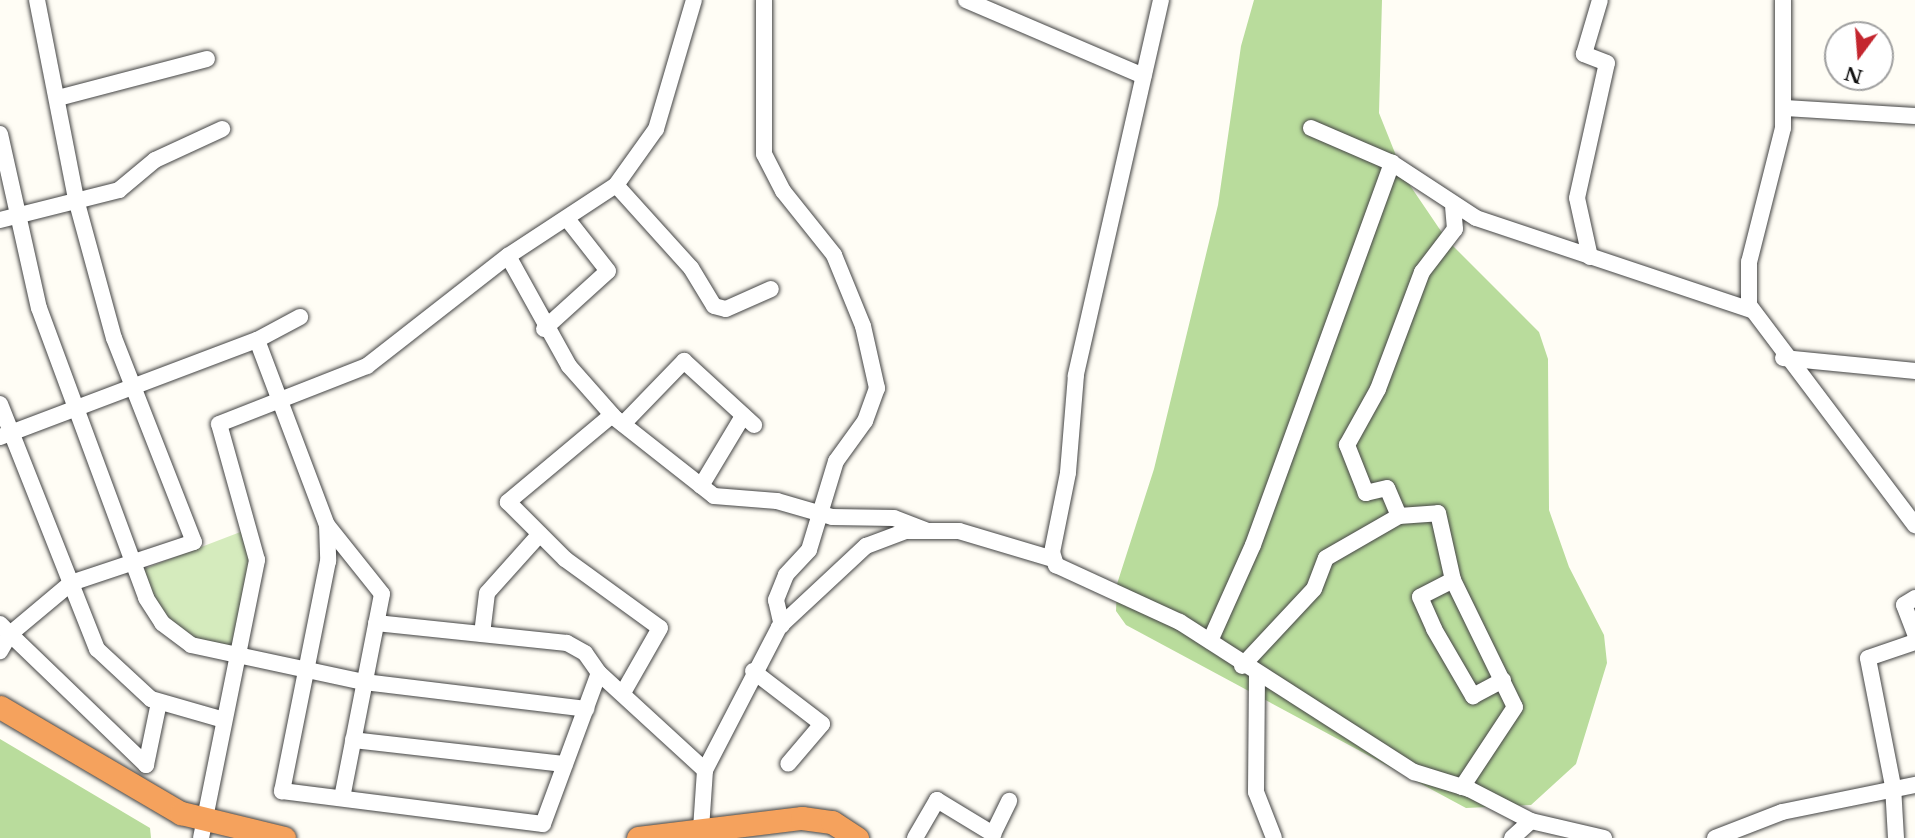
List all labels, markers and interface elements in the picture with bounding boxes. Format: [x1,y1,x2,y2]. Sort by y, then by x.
north arrow [1824,21,1894,91]
text: N [1842,61,1865,88]

